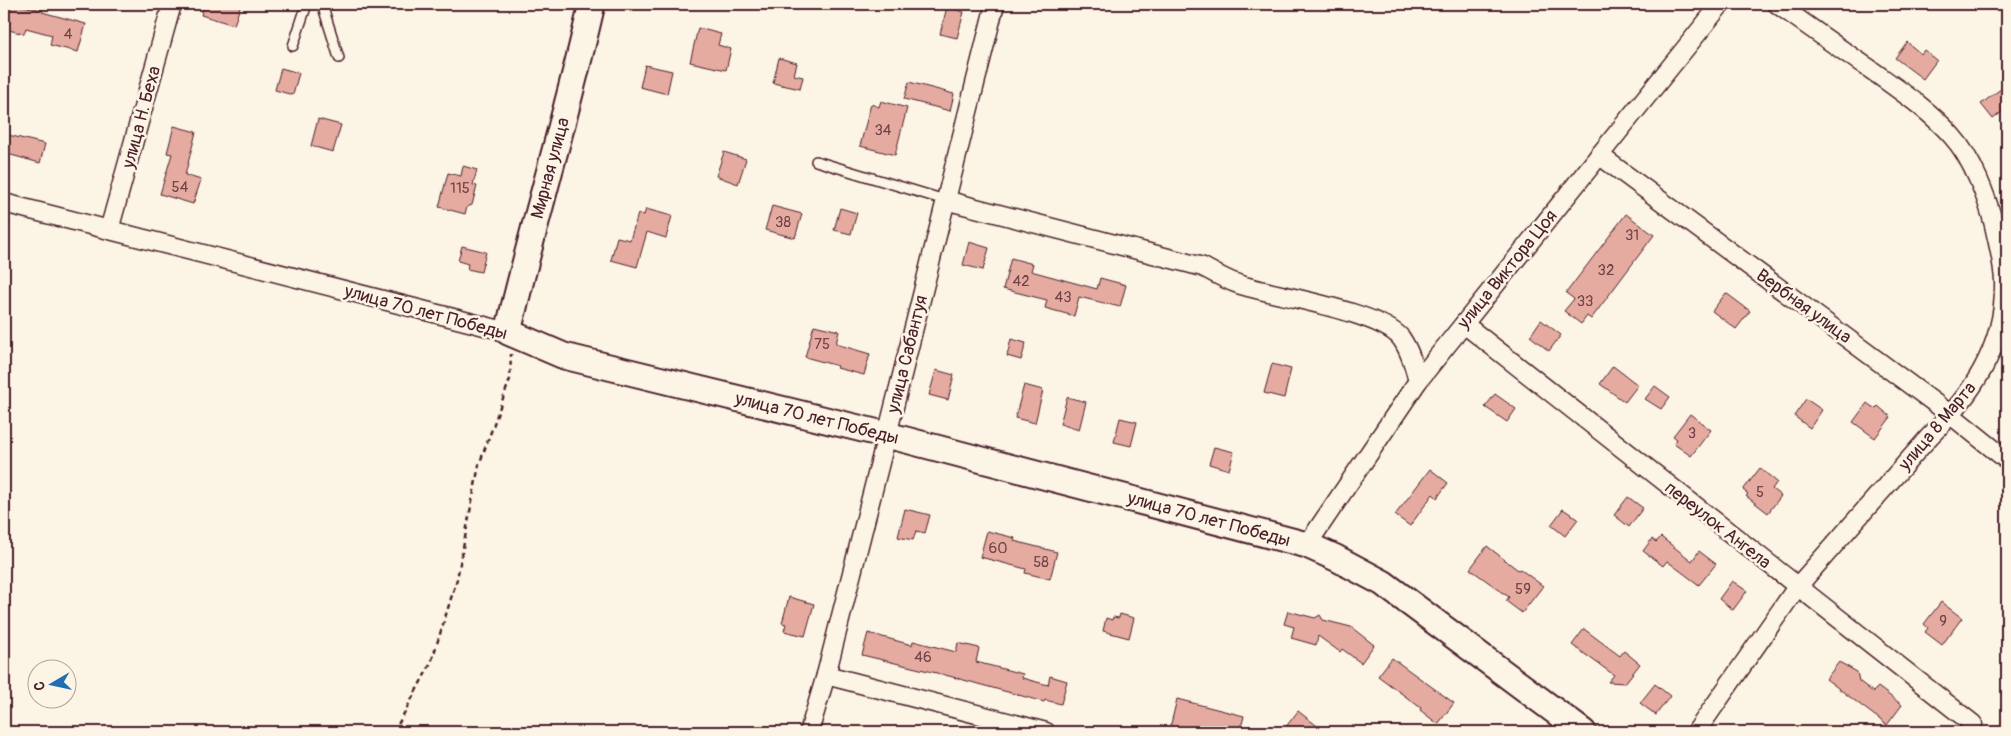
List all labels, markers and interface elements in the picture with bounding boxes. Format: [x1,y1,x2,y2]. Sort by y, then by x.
house number: 4 [64,25,73,44]
street label: улица Н. Беха [117,63,166,172]
street label: Мирная улица [526,115,575,221]
house number: 34 [874,121,892,140]
house number: 54 [172,178,189,197]
house number: 115 [450,179,470,198]
street label: улица Виктора Цоя [1452,205,1562,334]
house number: 38 [775,213,791,232]
house number: 31 [1625,226,1639,245]
house number: 32 [1598,261,1614,280]
street label: Вербная улица [1751,264,1856,349]
house number: 42 [1012,272,1030,291]
street label: улица 70 лет Победы [341,279,510,345]
house number: 43 [1054,288,1072,307]
house number: 33 [1577,292,1593,311]
street label: улица Сабантуя [882,293,933,416]
house number: 75 [814,335,830,354]
street label: улица 8 Марта [1893,377,1981,476]
street label: улица 70 лет Победы [732,387,901,450]
house number: 3 [1688,424,1696,443]
street label: переулок Ангела [1660,477,1776,574]
house number: 5 [1756,483,1764,502]
street label: улица 70 лет Победы [1124,486,1293,552]
house number: 60 [989,539,1007,558]
house number: 58 [1033,553,1049,572]
house number: 59 [1515,580,1531,599]
house number: 9 [1939,612,1947,631]
house number: 46 [914,648,932,667]
north arrow [28,658,78,708]
text: С [31,680,49,692]

